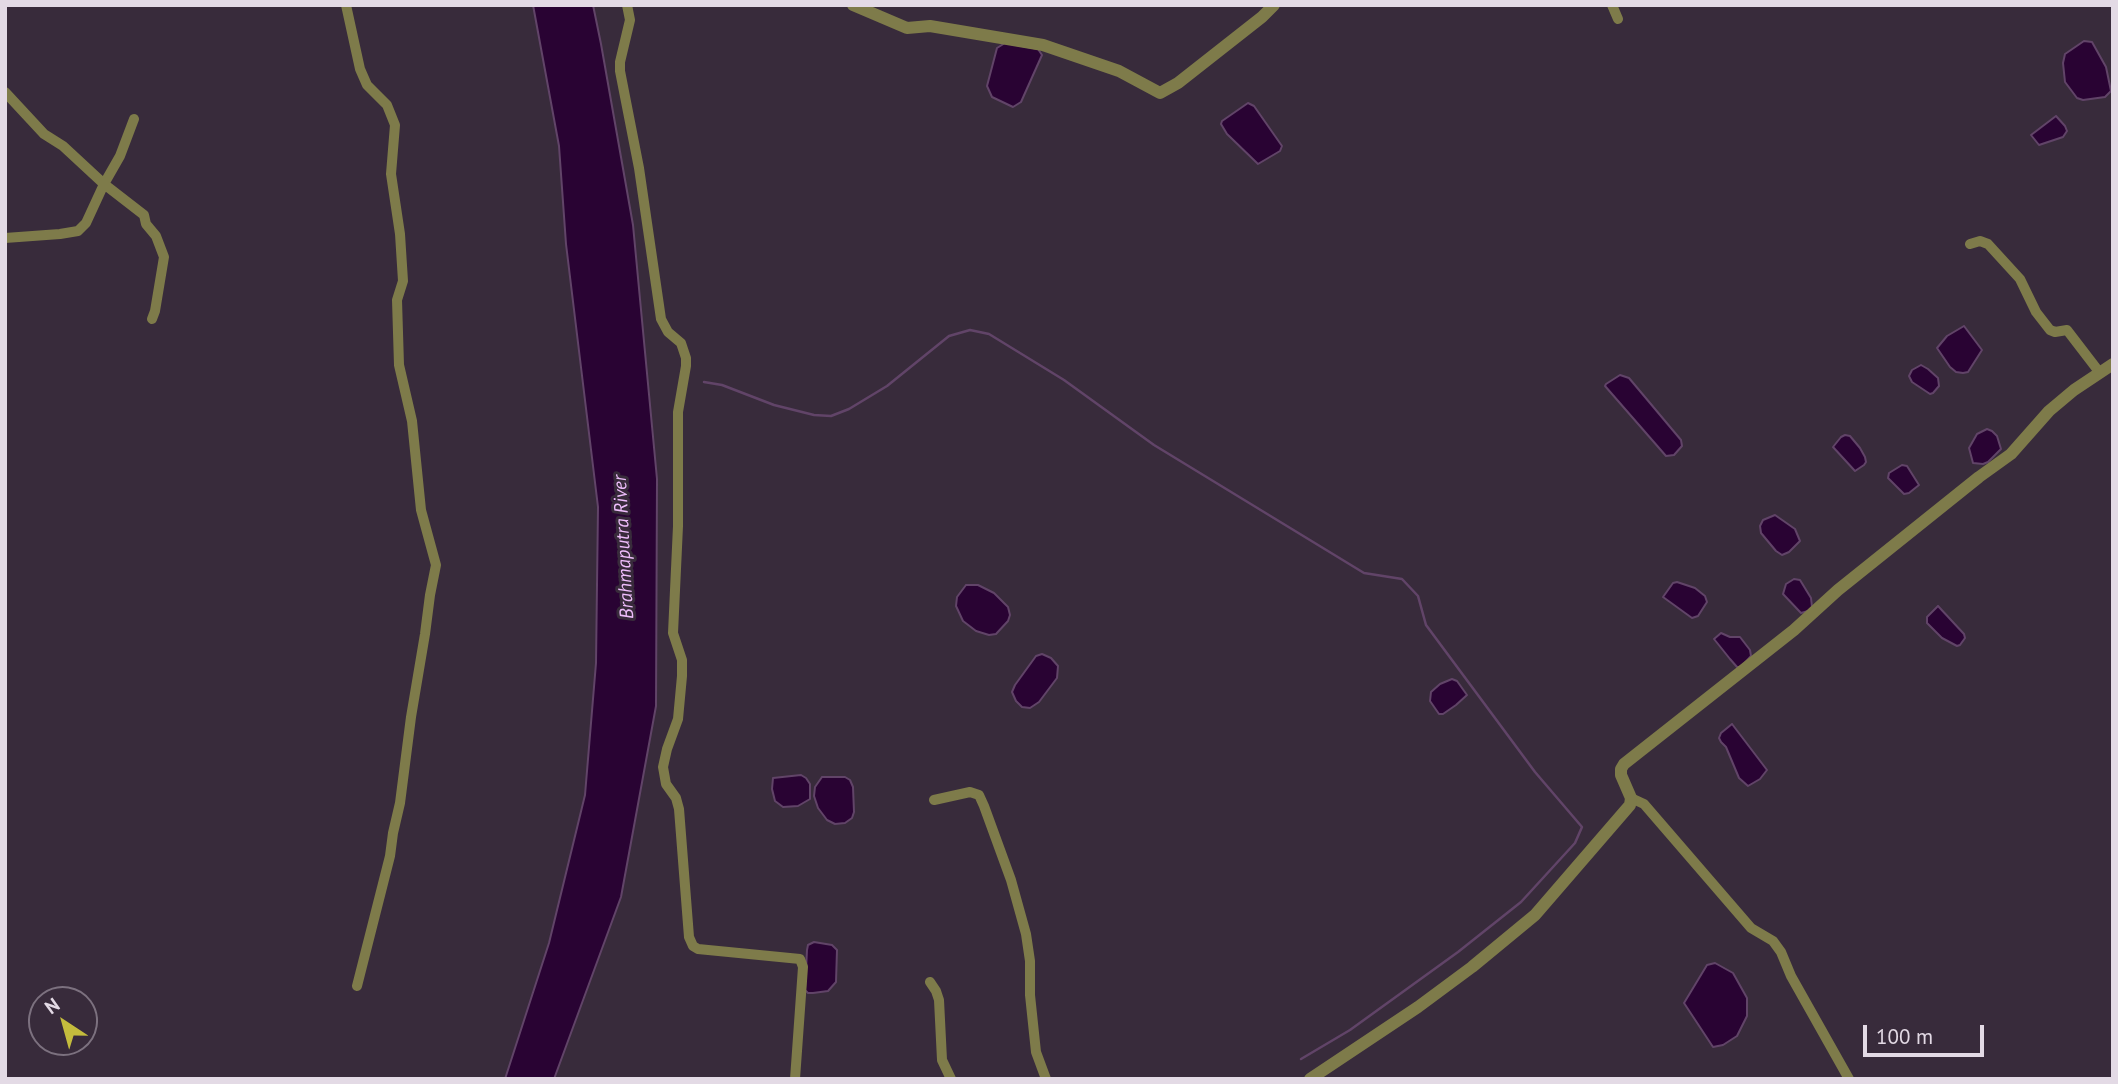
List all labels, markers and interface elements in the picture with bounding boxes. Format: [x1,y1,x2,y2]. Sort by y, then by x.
water label: Brahmaputra River [609,474,639,620]
north arrow [28,986,98,1056]
text: N [40,992,64,1019]
scale bar [1866,1010,1987,1054]
text: 100 m [1876,1023,1933,1050]

